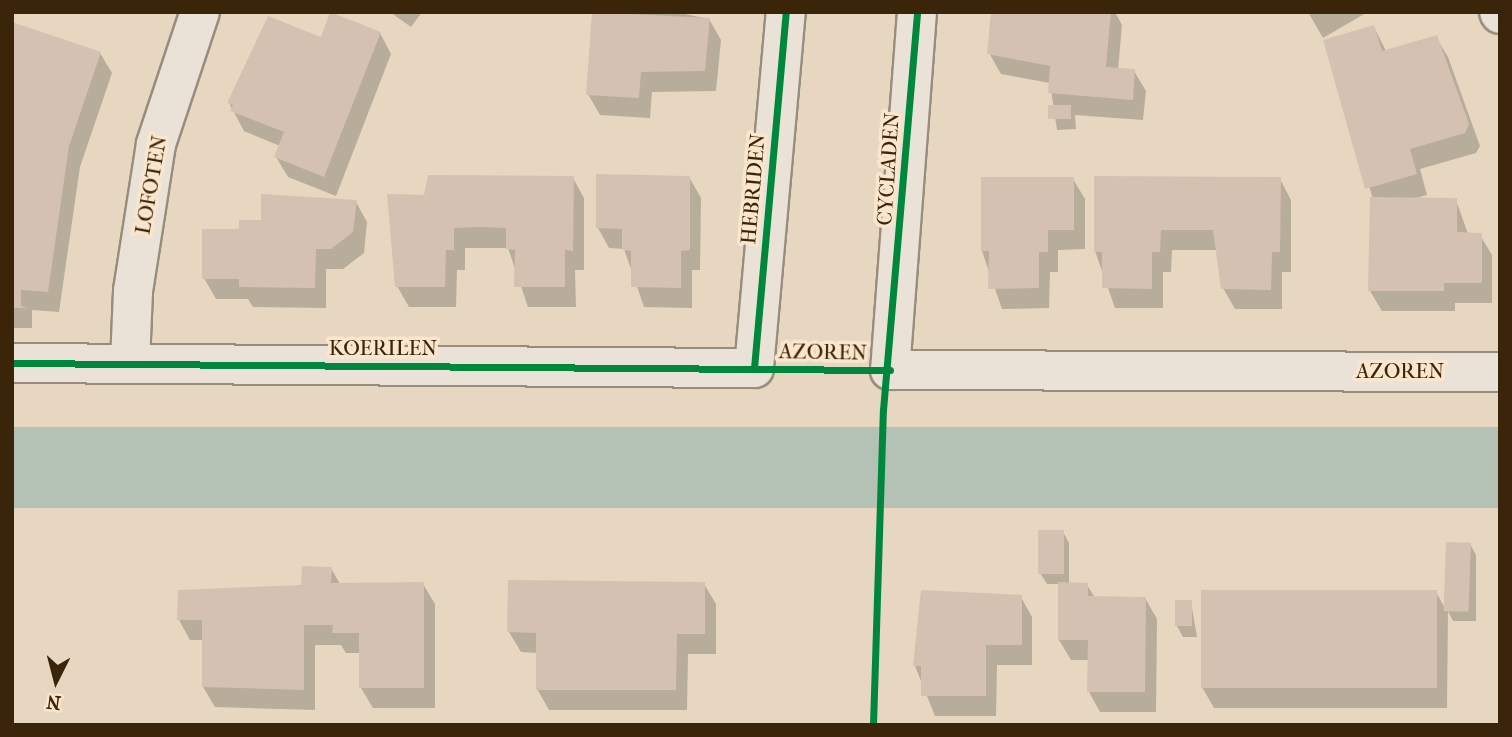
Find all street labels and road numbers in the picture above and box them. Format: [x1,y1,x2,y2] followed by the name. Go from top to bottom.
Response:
[871,112,905,226] street label: CYCLADEN
[736,133,770,245] street label: HEBRIDEN
[130,134,172,236] street label: LOFOTEN
[329,335,437,361] street label: KOERILEN
[779,339,867,365] street label: AZOREN
[1356,358,1444,384] street label: AZOREN

